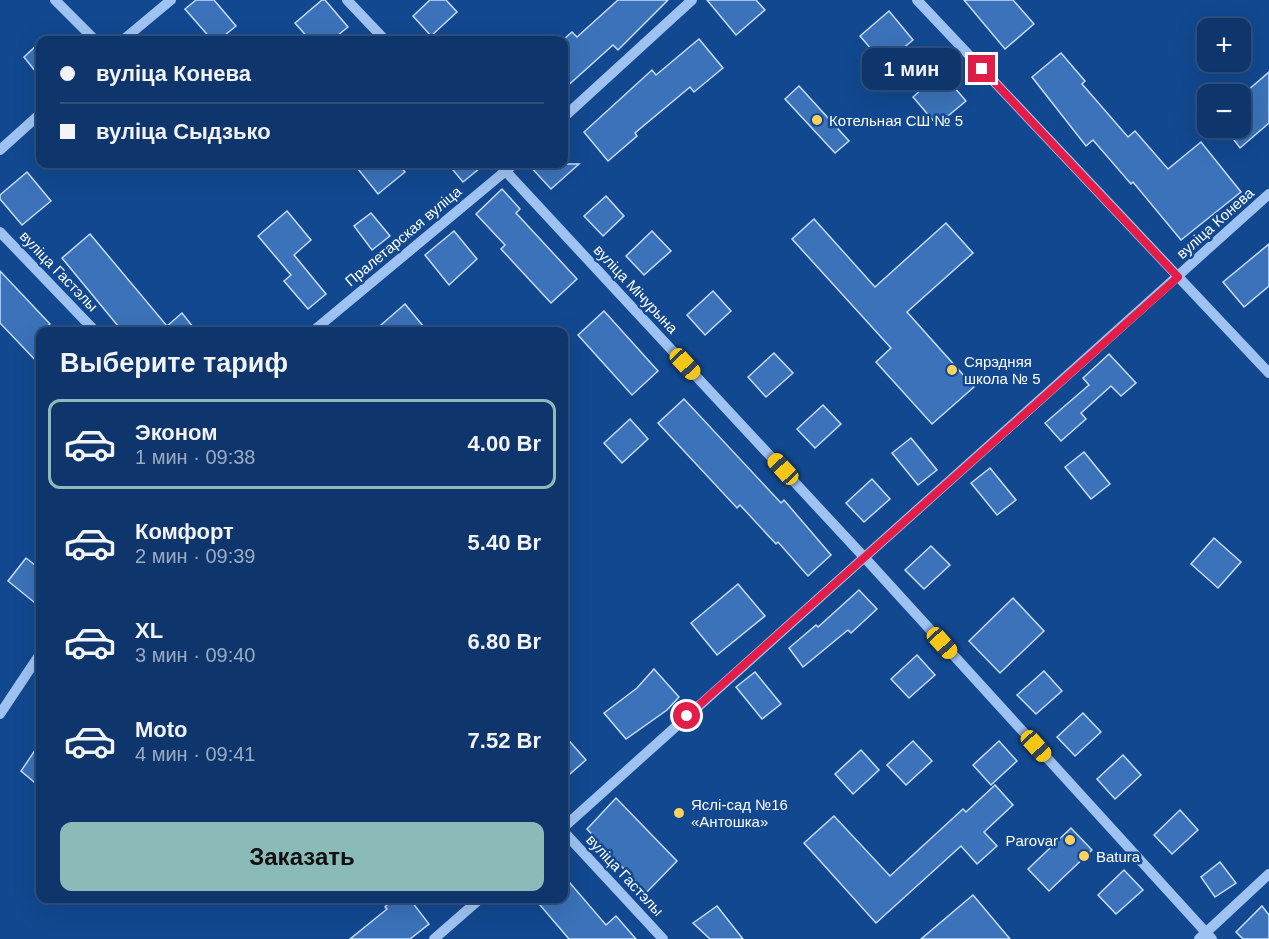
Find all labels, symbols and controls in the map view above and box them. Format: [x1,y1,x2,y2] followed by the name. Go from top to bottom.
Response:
[1197,18,1251,138] map controls
[1197,18,1251,72] button: +
[862,48,961,90] callout: 1 мин
[968,55,995,82] route end
[884,58,939,80] text: 1 мин
[96,61,251,86] text: вуліца Конева
[1197,84,1251,138] button: −
[829,112,963,129] place label: Котельная СШ № 5
[810,113,824,127] marker: Котельная СШ № 5
[96,119,271,144] text: вуліца Сыдзько
[341,182,465,290] street label: Пралетарская вуліца
[1173,184,1258,262] street label: вуліца Конева
[16,227,102,315] street label: вуліца Гастэлы
[591,241,682,337] street label: вуліца Мічурына
[666,345,704,383] car
[60,348,288,378] text: Выберите тариф
[964,353,1041,387] place label: Сярэдняя школа № 5
[945,363,959,377] marker: Сярэдняя школа № 5
[63,417,117,471] icon: car
[135,420,218,445] text: Эконом
[468,431,541,456] text: 4.00 Br
[135,446,255,468] text: 1 мин · 09:38
[764,450,802,488] car
[63,516,117,570] icon: car
[135,519,234,544] text: Комфорт
[468,530,541,555] text: 5.40 Br
[135,545,255,567] text: 2 мин · 09:39
[63,615,117,669] icon: car
[135,618,163,643] text: XL
[923,624,961,662] car
[468,629,541,654] text: 6.80 Br
[135,644,255,666] text: 3 мин · 09:40
[673,702,700,729] route start
[63,714,117,768] icon: car
[135,717,188,742] text: Moto
[1017,727,1055,765] car
[468,728,541,753] text: 7.52 Br
[135,743,255,765] text: 4 мин · 09:41
[691,796,788,830] place label: Яслі-сад №16 «Антошка»
[672,806,686,820] marker: Яслі-сад №16 «Антошка»
[60,822,544,891] button: Заказать
[583,831,667,919] street label: вуліца Гастэлы
[1005,832,1058,849] place label: Parovar
[1063,833,1077,847] marker: Parovar
[1096,848,1141,865] place label: Batura
[1077,849,1091,863] marker: Batura

